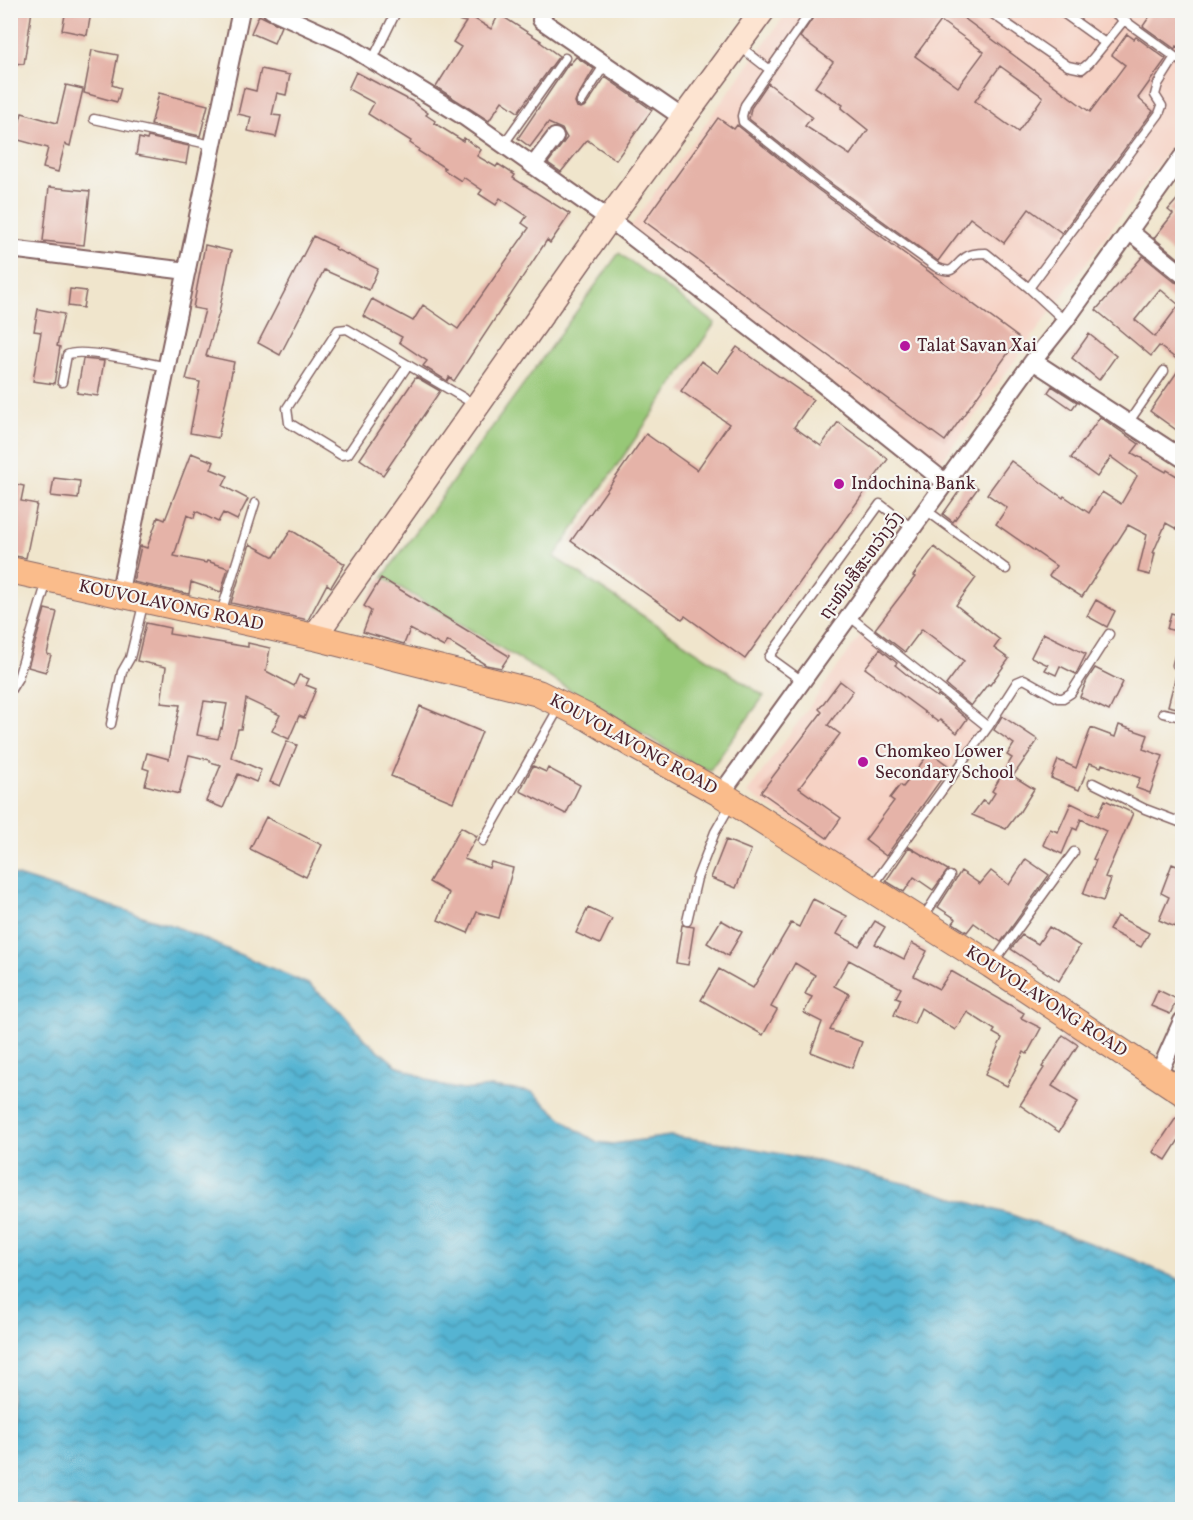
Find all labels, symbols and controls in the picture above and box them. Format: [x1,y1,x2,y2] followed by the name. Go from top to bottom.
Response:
[917,334,1037,359] place label: Talat Savan Xai
[898,339,912,353] marker: Talat Savan Xai
[851,472,976,497] place label: Indochina Bank
[832,477,846,491] marker: Indochina Bank
[814,507,910,625] street label: ຖະໜົນສີສະຫວ່າງວົງ
[76,574,266,638] street label: KOUVOLAVONG ROAD
[545,688,721,802] street label: KOUVOLAVONG ROAD
[875,740,1014,786] place label: Chomkeo Lower Secondary School
[856,755,870,769] marker: Chomkeo Lower Secondary School
[960,940,1132,1064] street label: KOUVOLAVONG ROAD

